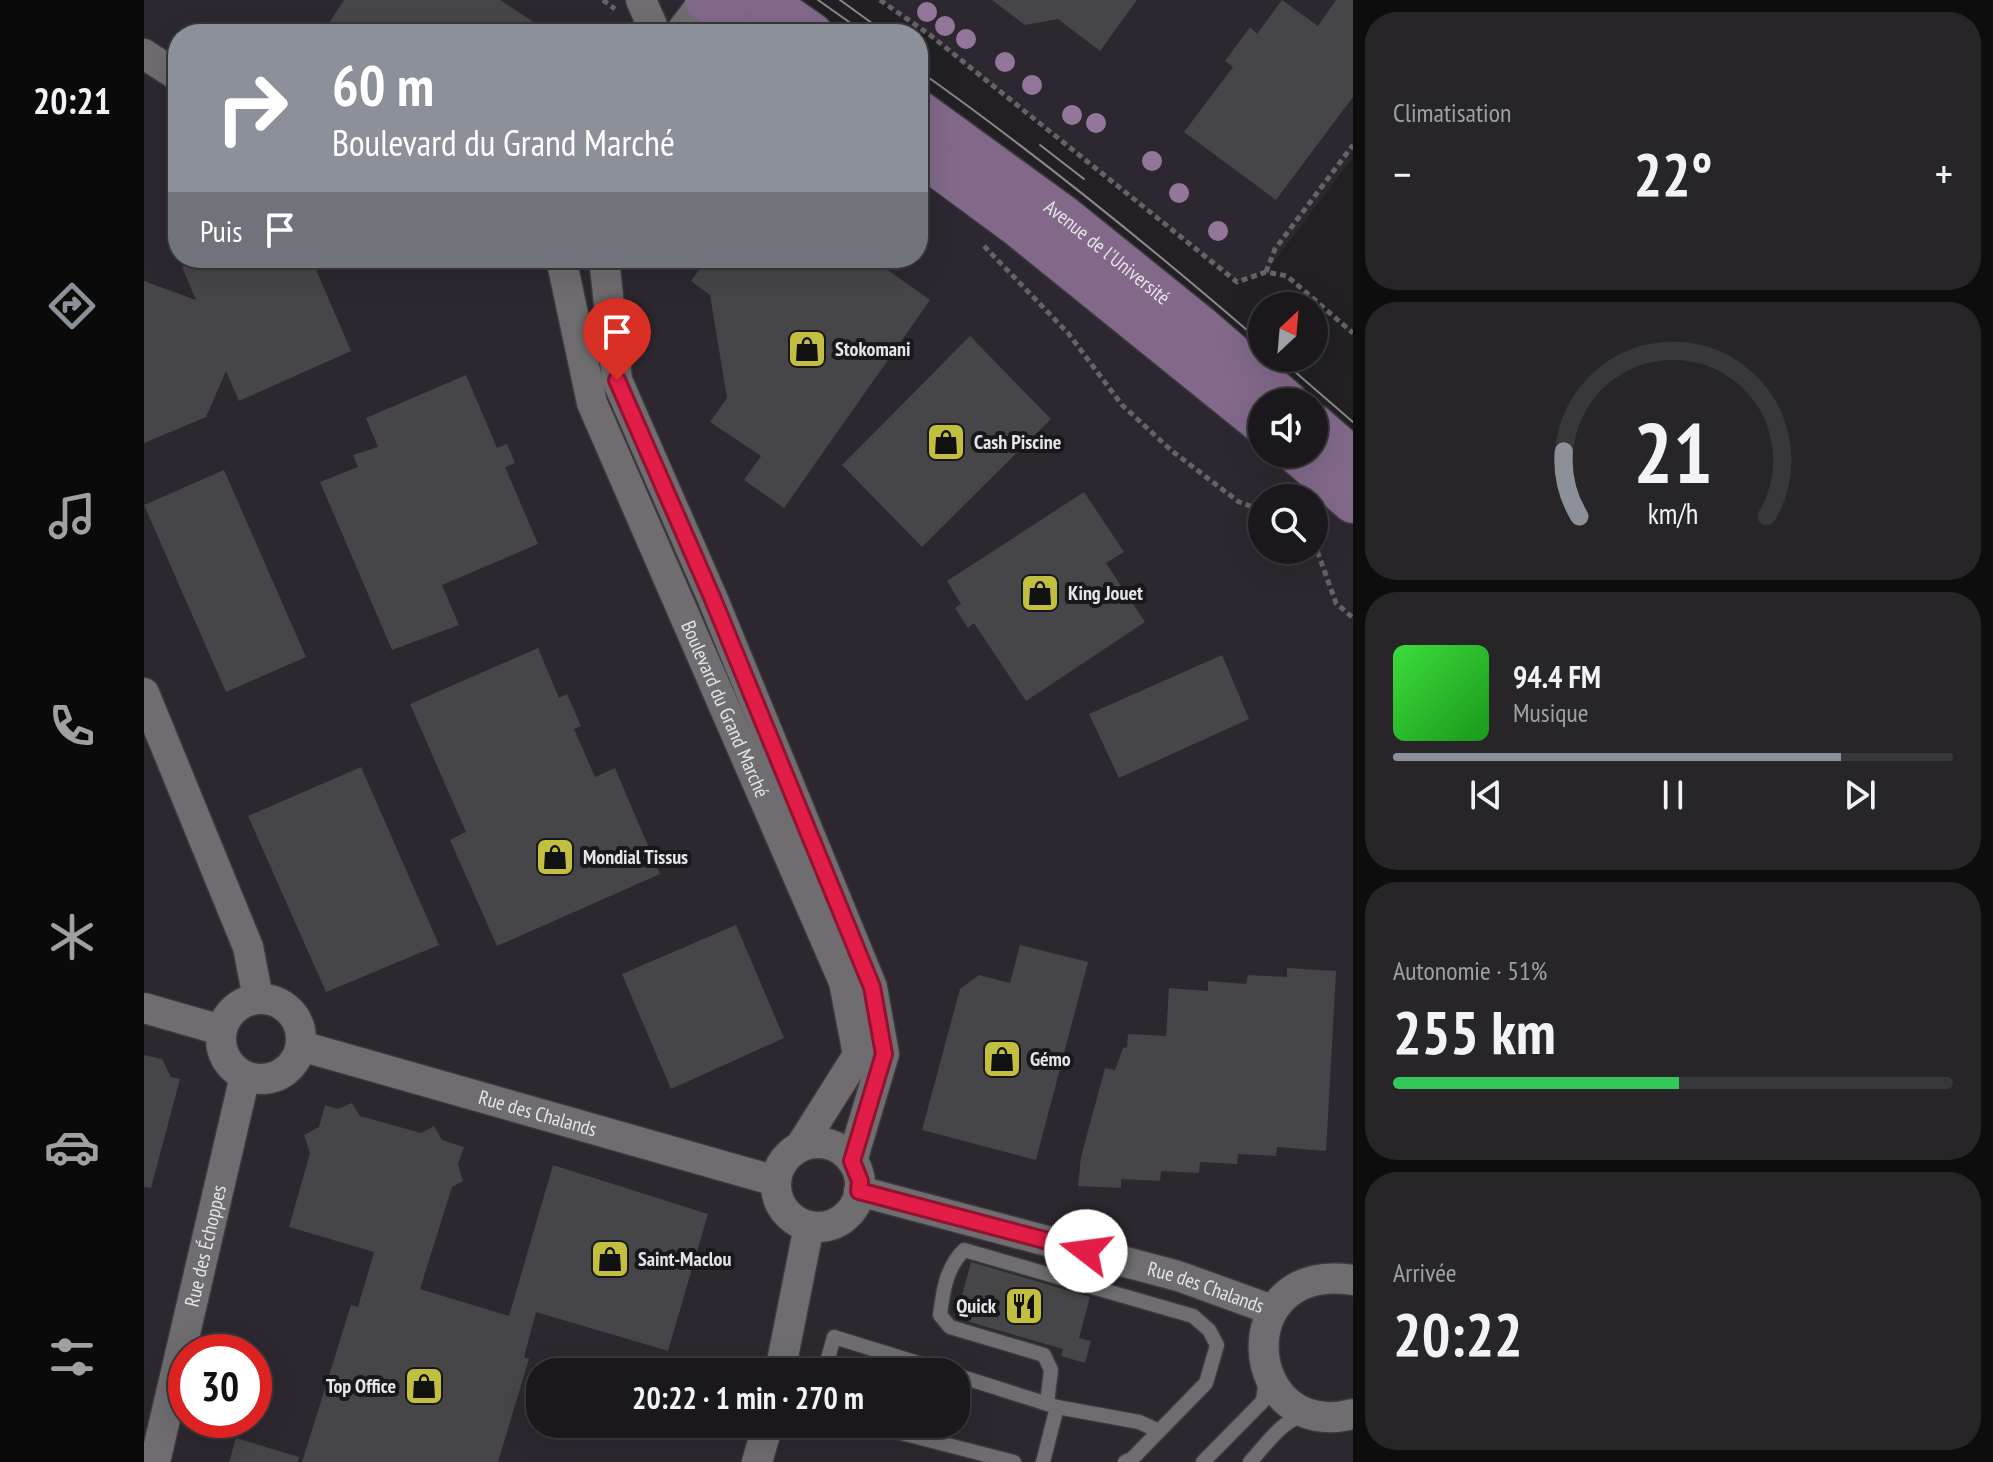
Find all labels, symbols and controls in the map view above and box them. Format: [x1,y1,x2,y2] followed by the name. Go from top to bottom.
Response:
[332,49,434,121] text: 60 m
[200,56,304,160] icon: right
[33,77,111,124] text: 20:21
[1393,96,1511,129] text: Climatisation
[332,119,675,166] text: Boulevard du Grand Marché
[1633,135,1713,213] text: 22°
[1393,145,1411,202] text: −
[1935,145,1953,202] text: +
[1039,194,1175,310] street label: Avenue de l'Université
[258,208,302,252] icon: arrive
[200,211,242,250] text: Puis
[44,278,100,334] icon: directions
[1248,292,1328,372] north arrow
[1248,292,1328,564] map controls
[583,298,651,380] pin
[595,310,639,354] icon: arrive
[786,328,828,370] shop icon: Stokomani
[835,336,910,362] place label: Stokomani
[1248,388,1328,468] button: sound
[1633,398,1713,506] text: 21
[925,421,967,463] shop icon: Cash Piscine
[974,429,1061,455] place label: Cash Piscine
[1248,484,1328,564] button: search
[44,488,100,544] icon: music
[1648,495,1698,532] text: km/h
[1019,572,1061,614] shop icon: King Jouet
[1068,580,1143,606] place label: King Jouet
[675,616,775,802] street label: Boulevard du Grand Marché
[1513,657,1601,696] text: 94.4 FM
[1513,696,1589,729] text: Musique
[44,698,100,754] icon: phone
[1464,773,1508,817] icon: previous
[1651,773,1695,817] icon: pause
[1838,773,1882,817] icon: next
[534,836,576,878] shop icon: Mondial Tissus
[583,844,688,870] place label: Mondial Tissus
[44,909,100,965] icon: climate
[1393,954,1547,987] text: Autonomie · 51%
[1393,993,1556,1071] text: 255 km
[981,1038,1023,1080] shop icon: Gémo
[1030,1046,1071,1072] place label: Gémo
[476,1084,600,1142] street label: Rue des Chalands
[44,1119,100,1175] icon: car
[179,1182,232,1309] street label: Rue des Échoppes
[1044,1209,1128,1293] position arrow
[589,1238,631,1280] shop icon: Saint-Maclou
[638,1246,731,1272] place label: Saint-Maclou
[1145,1255,1268,1319] street label: Rue des Chalands
[1393,1256,1457,1289] text: Arrivée
[1003,1285,1045,1327] restaurant icon: Quick
[956,1293,997,1319] place label: Quick
[1393,1295,1523,1373] text: 20:22
[44,1329,100,1385] icon: filters
[168,1334,272,1438] speed limit sign: 30
[403,1365,445,1407] shop icon: Top Office
[326,1373,396,1399] place label: Top Office
[632,1378,864,1417] text: 20:22 · 1 min · 270 m

